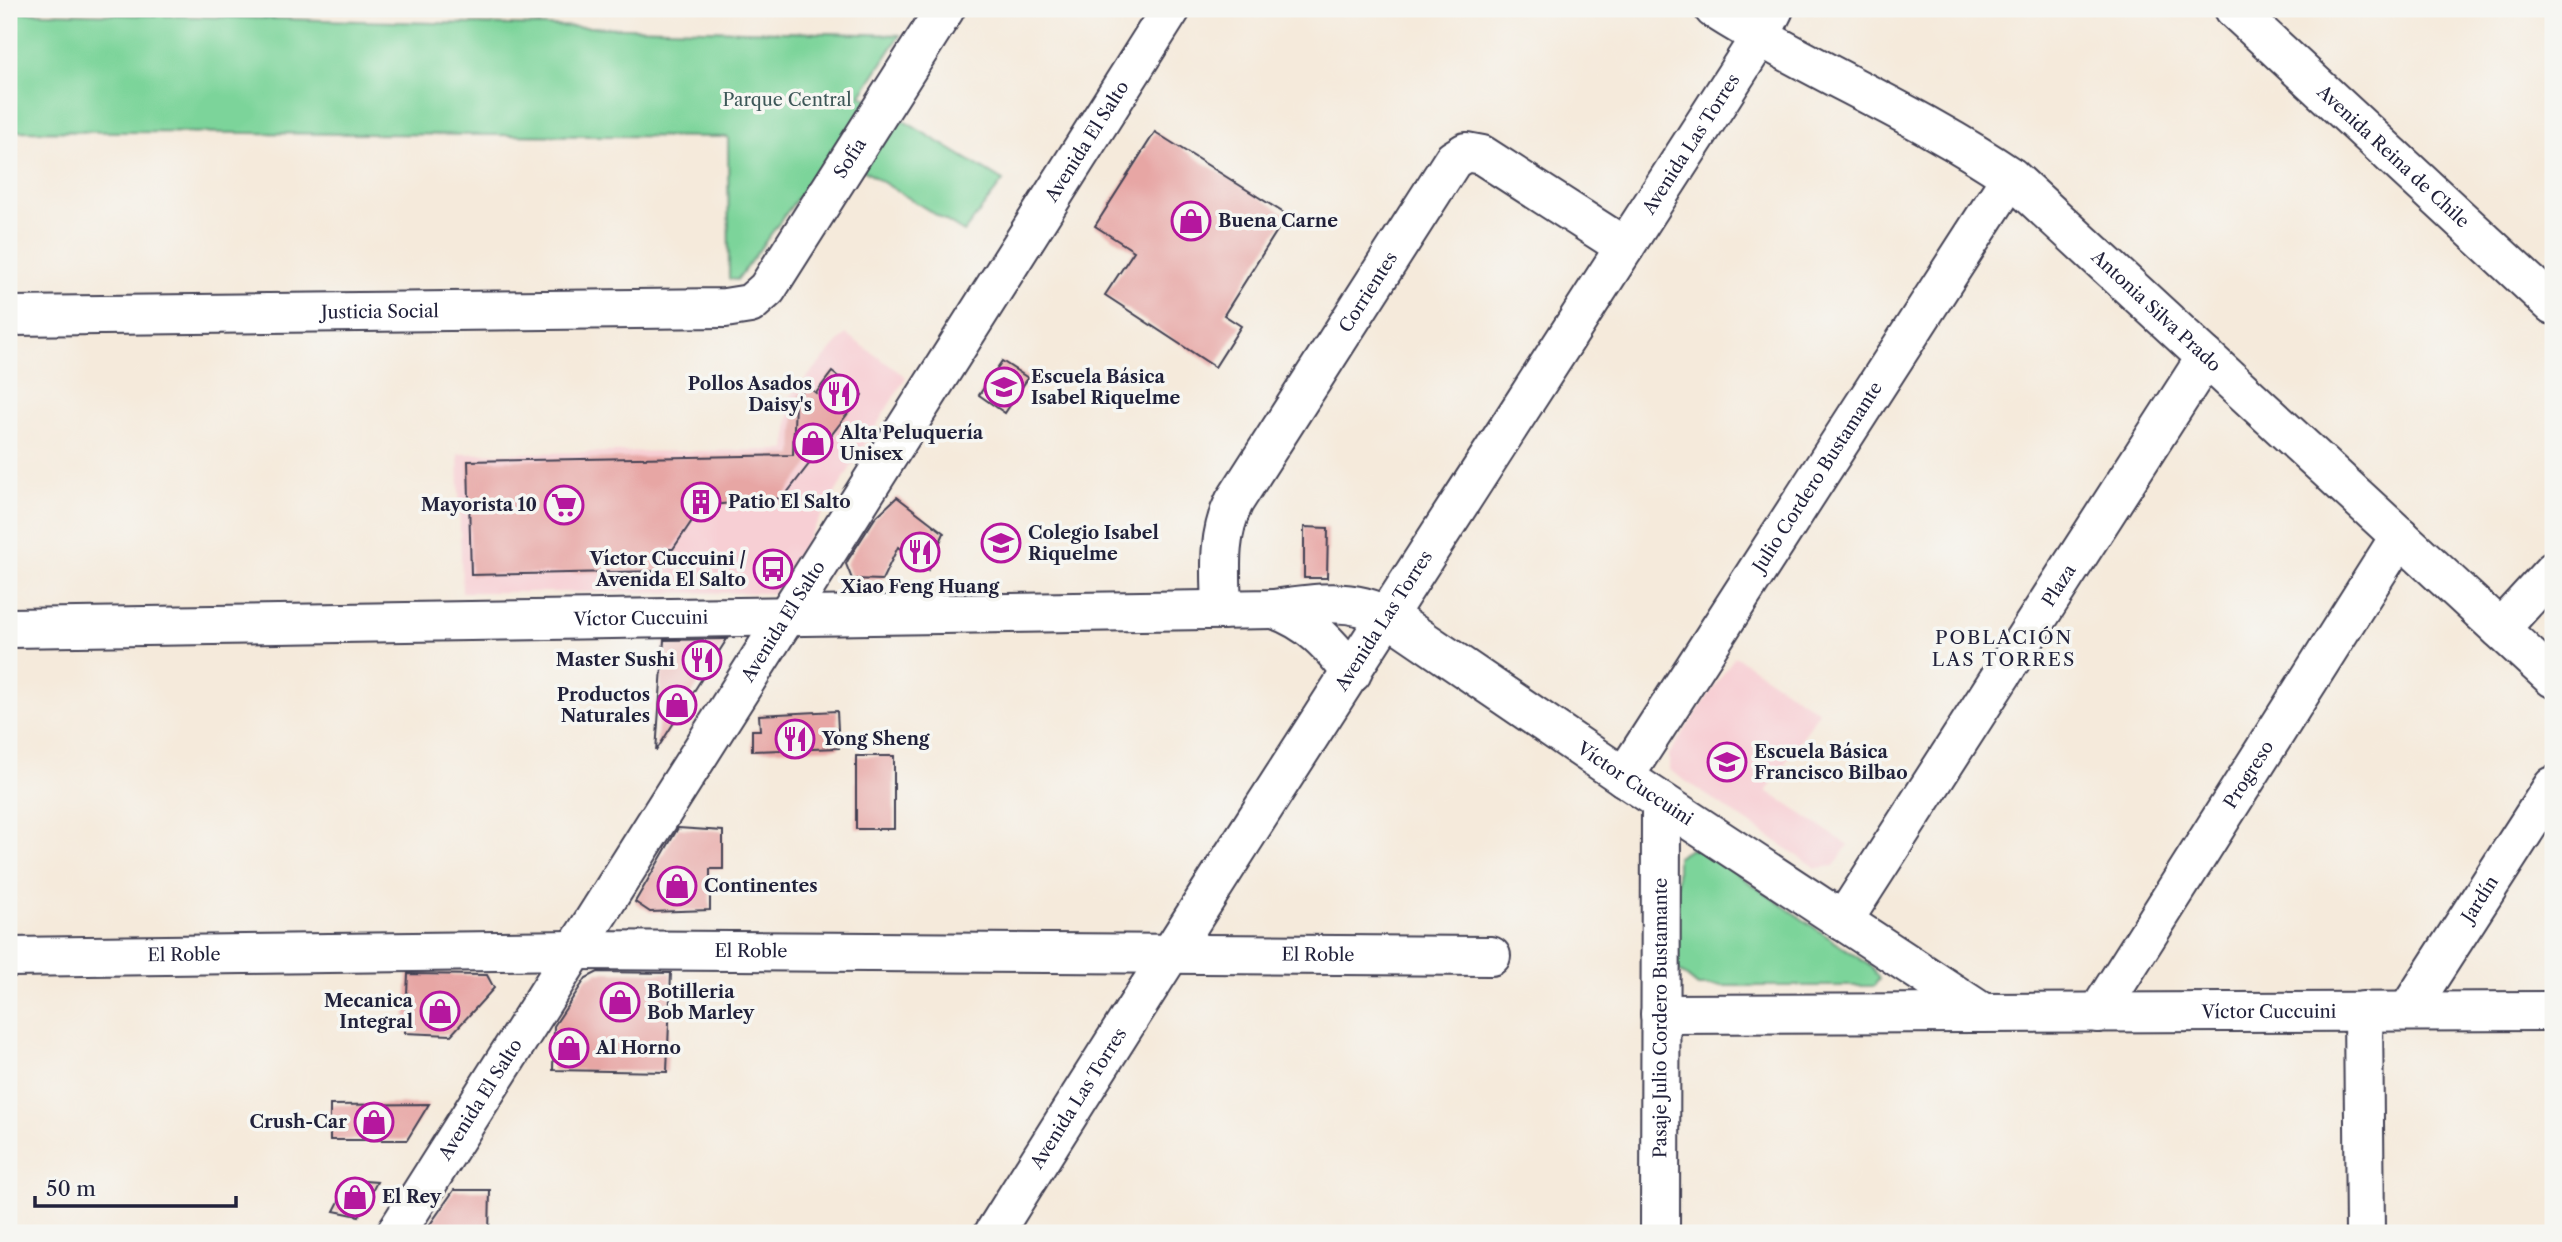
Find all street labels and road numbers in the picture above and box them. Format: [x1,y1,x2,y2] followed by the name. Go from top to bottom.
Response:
[1637,70,1744,219] street label: Avenida Las Torres
[1040,77,1134,207] street label: Avenida El Salto
[2312,80,2474,232] street label: Avenida Reina de Chile
[829,134,871,182] street label: Sofía
[2086,245,2225,376] street label: Antonia Silva Prado
[1334,248,1402,337] street label: Corrientes
[318,300,439,324] street label: Justicia Social
[1747,378,1887,579] street label: Julio Cordero Bustamante
[1330,546,1437,696] street label: Avenida Las Torres
[736,557,830,687] street label: Avenida El Salto
[2037,560,2081,611] street label: Plaza
[573,606,709,631] street label: Víctor Cuccuini
[1572,737,1698,831] street label: Víctor Cuccuini
[2219,737,2279,813] street label: Progreso
[2455,872,2503,929] street label: Jardín
[1649,878,1672,1158] street label: Pasaje Julio Cordero Bustamante
[714,940,788,962] street label: El Roble
[147,943,221,966] street label: El Roble
[1281,944,1355,966] street label: El Roble
[2201,1001,2337,1023] street label: Víctor Cuccuini
[1025,1024,1131,1174] street label: Avenida Las Torres
[434,1035,527,1165] street label: Avenida El Salto

